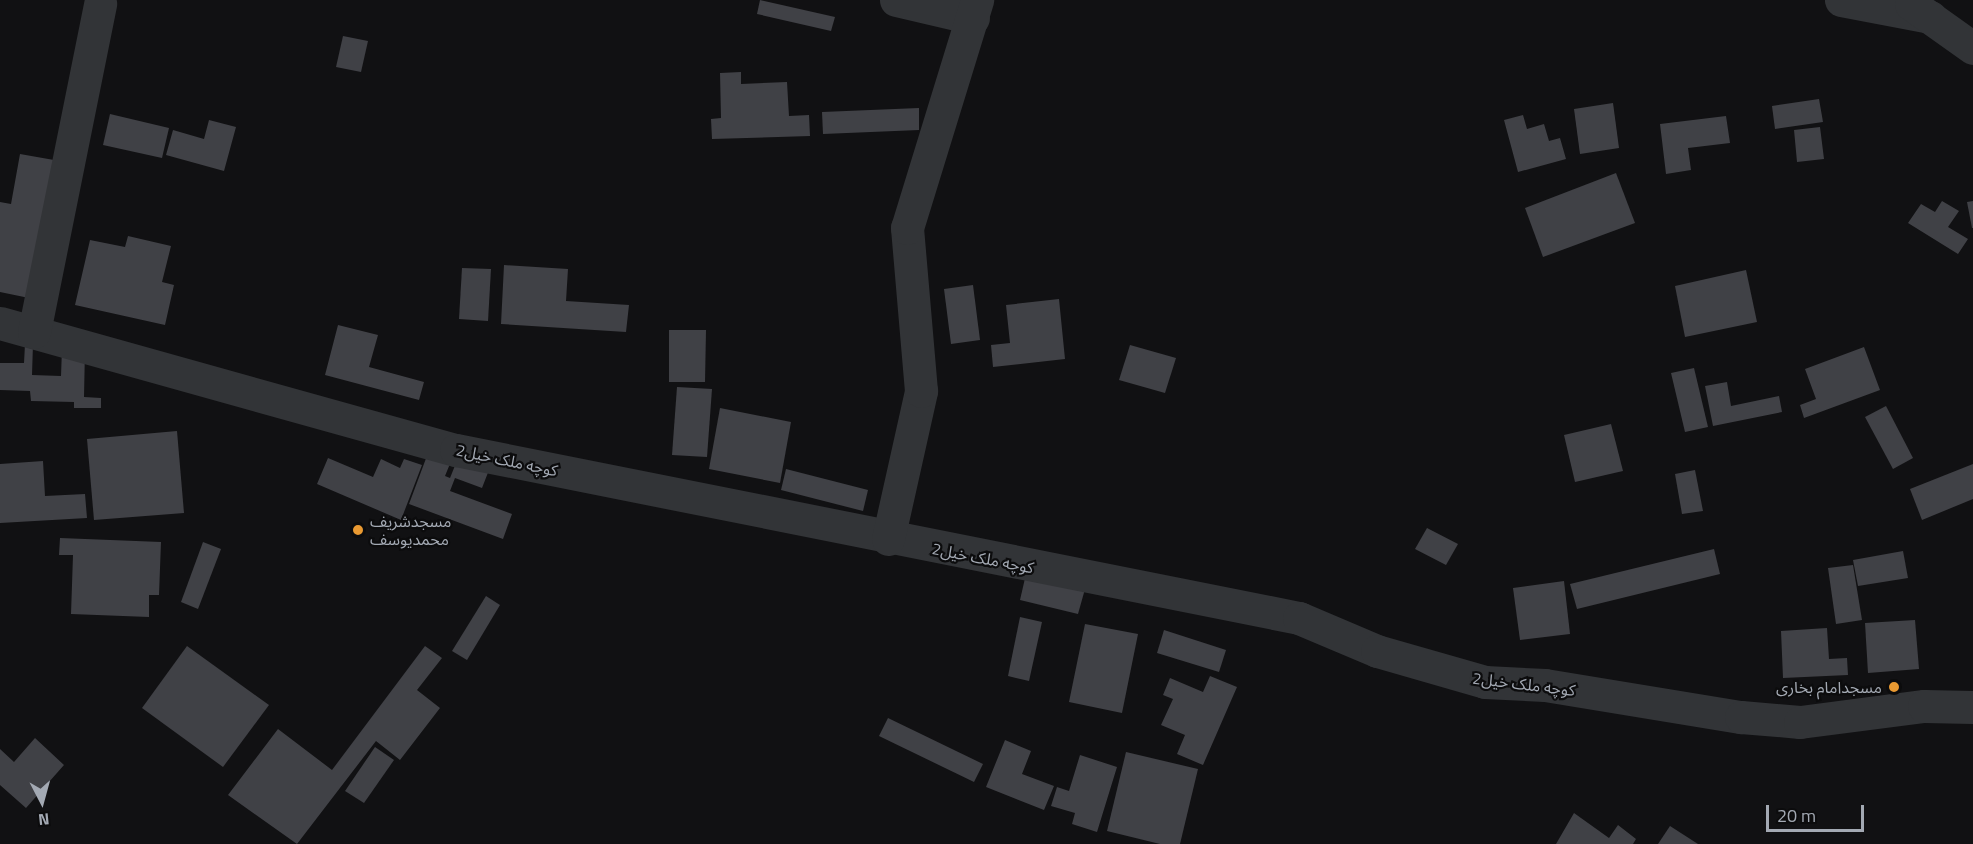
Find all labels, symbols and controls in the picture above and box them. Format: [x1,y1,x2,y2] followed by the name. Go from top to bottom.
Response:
[455,440,559,480] street label: کوچه ملک خیل2
[370,511,451,549] place label: مسجدشریف محمدیوسف
[351,523,365,537] marker: مسجدشریف محمدیوسف
[931,539,1035,577] street label: کوچه ملک خیل2
[1472,668,1576,700] street label: کوچه ملک خیل2
[1776,677,1882,697] place label: مسجدامام بخاری
[1887,680,1901,694] marker: مسجدامام بخاری
[12,772,72,832] north arrow
[1769,793,1866,831] scale bar
[1777,802,1816,829] text: 20 m
[37,807,51,832] text: N

